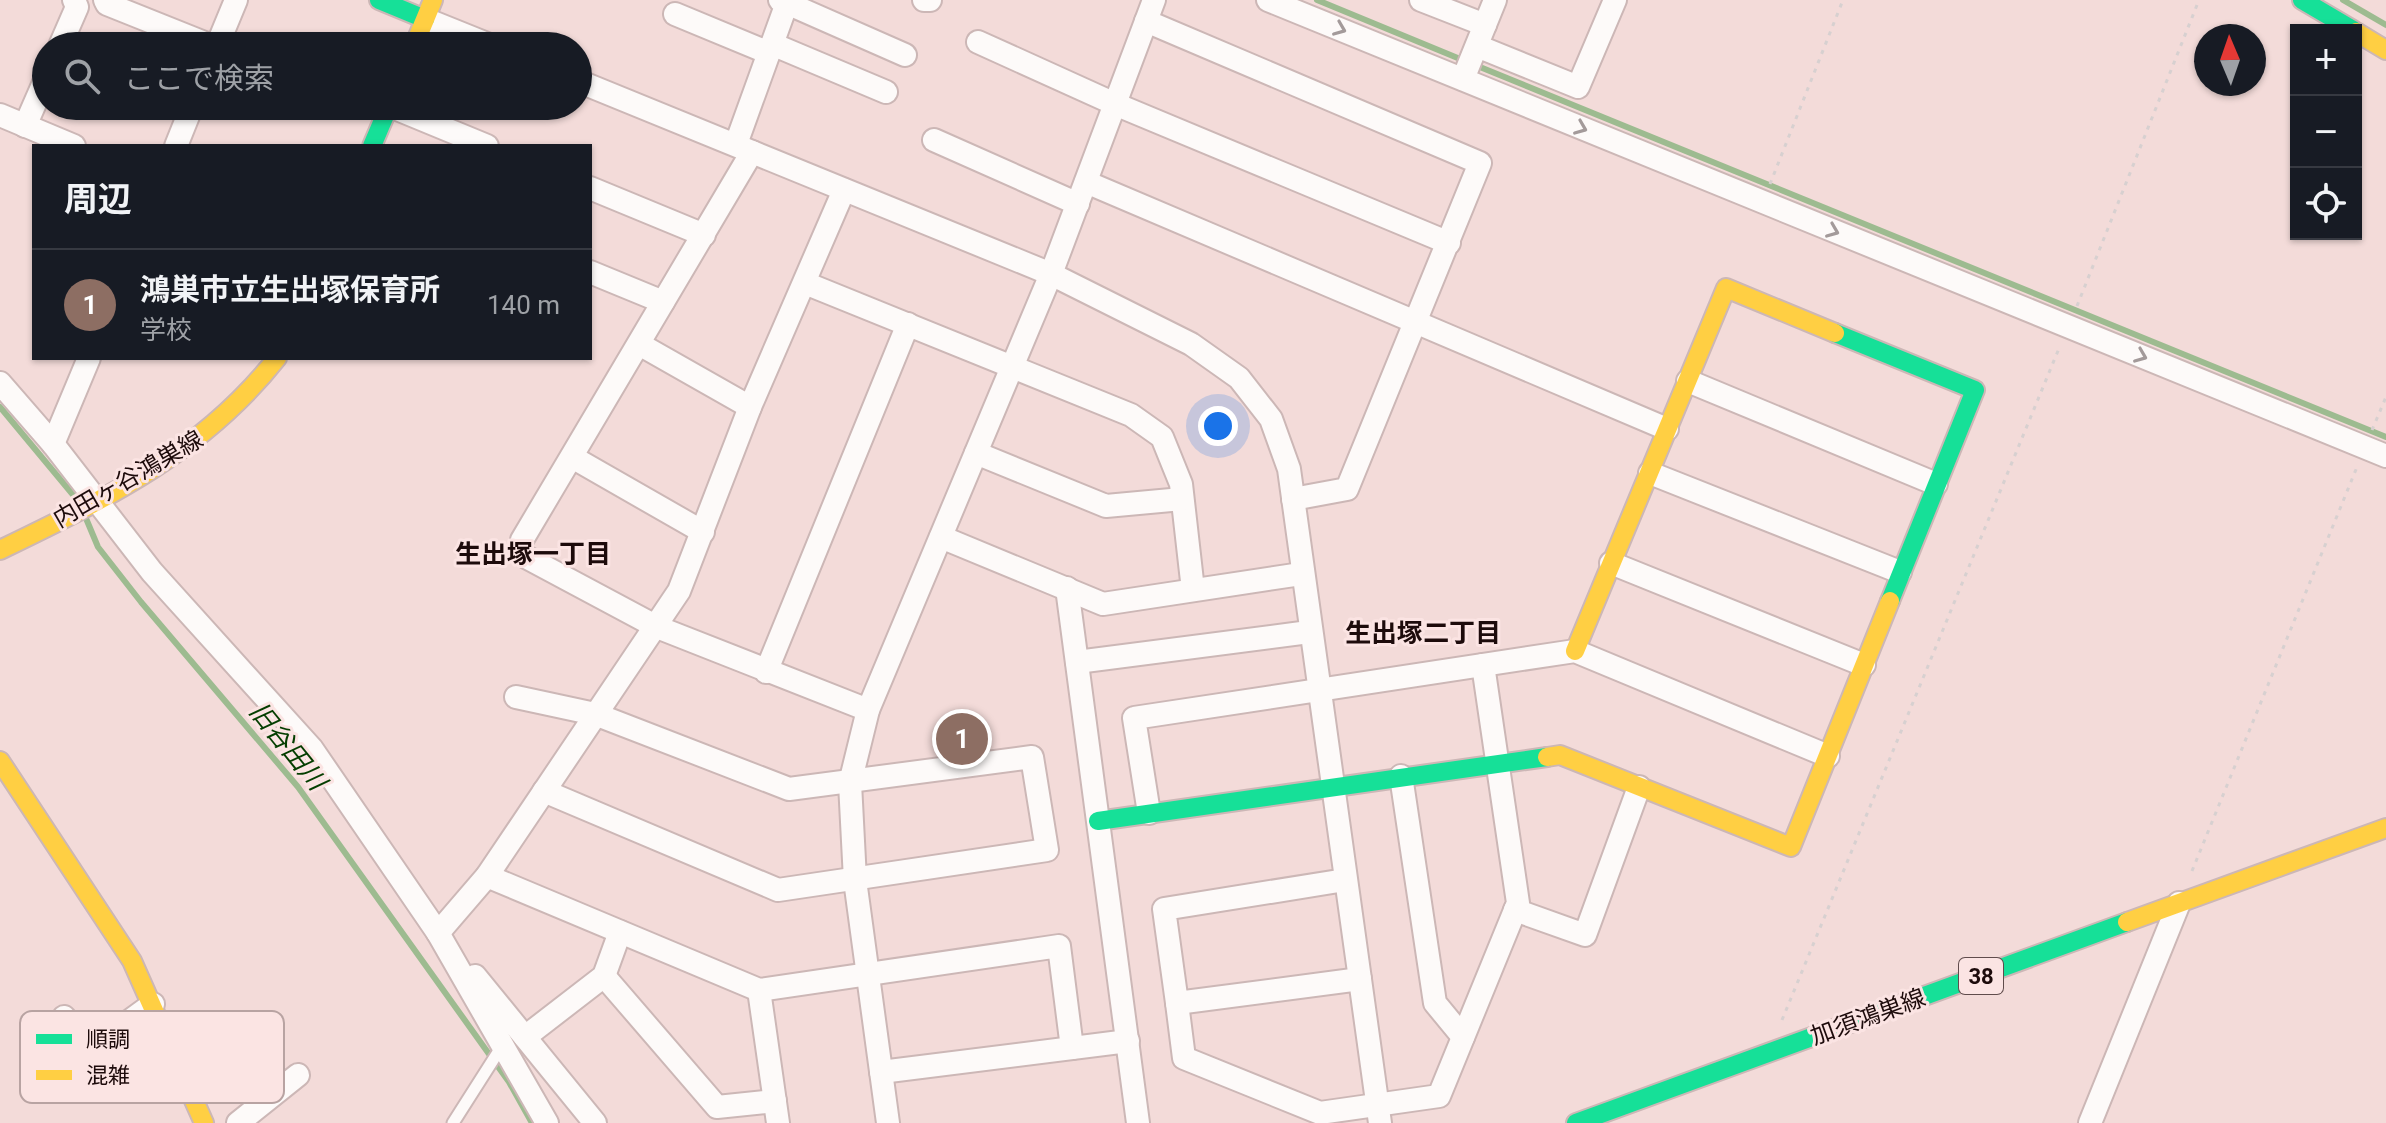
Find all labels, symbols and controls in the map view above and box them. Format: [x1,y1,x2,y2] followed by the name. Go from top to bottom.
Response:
[1332,20,1346,36] one-way arrow
[2194,24,2266,96] north arrow
[2290,24,2362,240] map controls
[2290,24,2362,96] button: +
[32,32,592,120] search box
[60,54,104,98] icon: search
[124,61,274,96] text: ここで検索
[2290,96,2362,168] button: −
[1573,118,1587,134] one-way arrow
[2290,168,2362,240] button: locate
[64,179,132,219] text: 周辺
[1825,221,1839,238] one-way arrow
[140,272,440,307] text: 鴻巣市立生出塚保育所
[83,290,97,320] text: 1
[487,290,560,320] text: 140 m
[140,315,192,345] text: 学校
[2133,346,2147,363] one-way arrow
[1198,406,1238,446] your location
[48,425,208,533] street label: 内田ヶ谷鴻巣線
[455,539,611,569] district label: 生出塚一丁目
[1345,618,1501,648] district label: 生出塚二丁目
[244,696,334,798] water label: 旧谷田川
[936,709,988,769] pin: 1
[1959,958,2003,994] road number: 38
[1807,983,1929,1051] street label: 加須鴻巣線
[20,1011,284,1103] legend
[86,1027,130,1052] text: 順調
[86,1063,130,1088] text: 混雑

